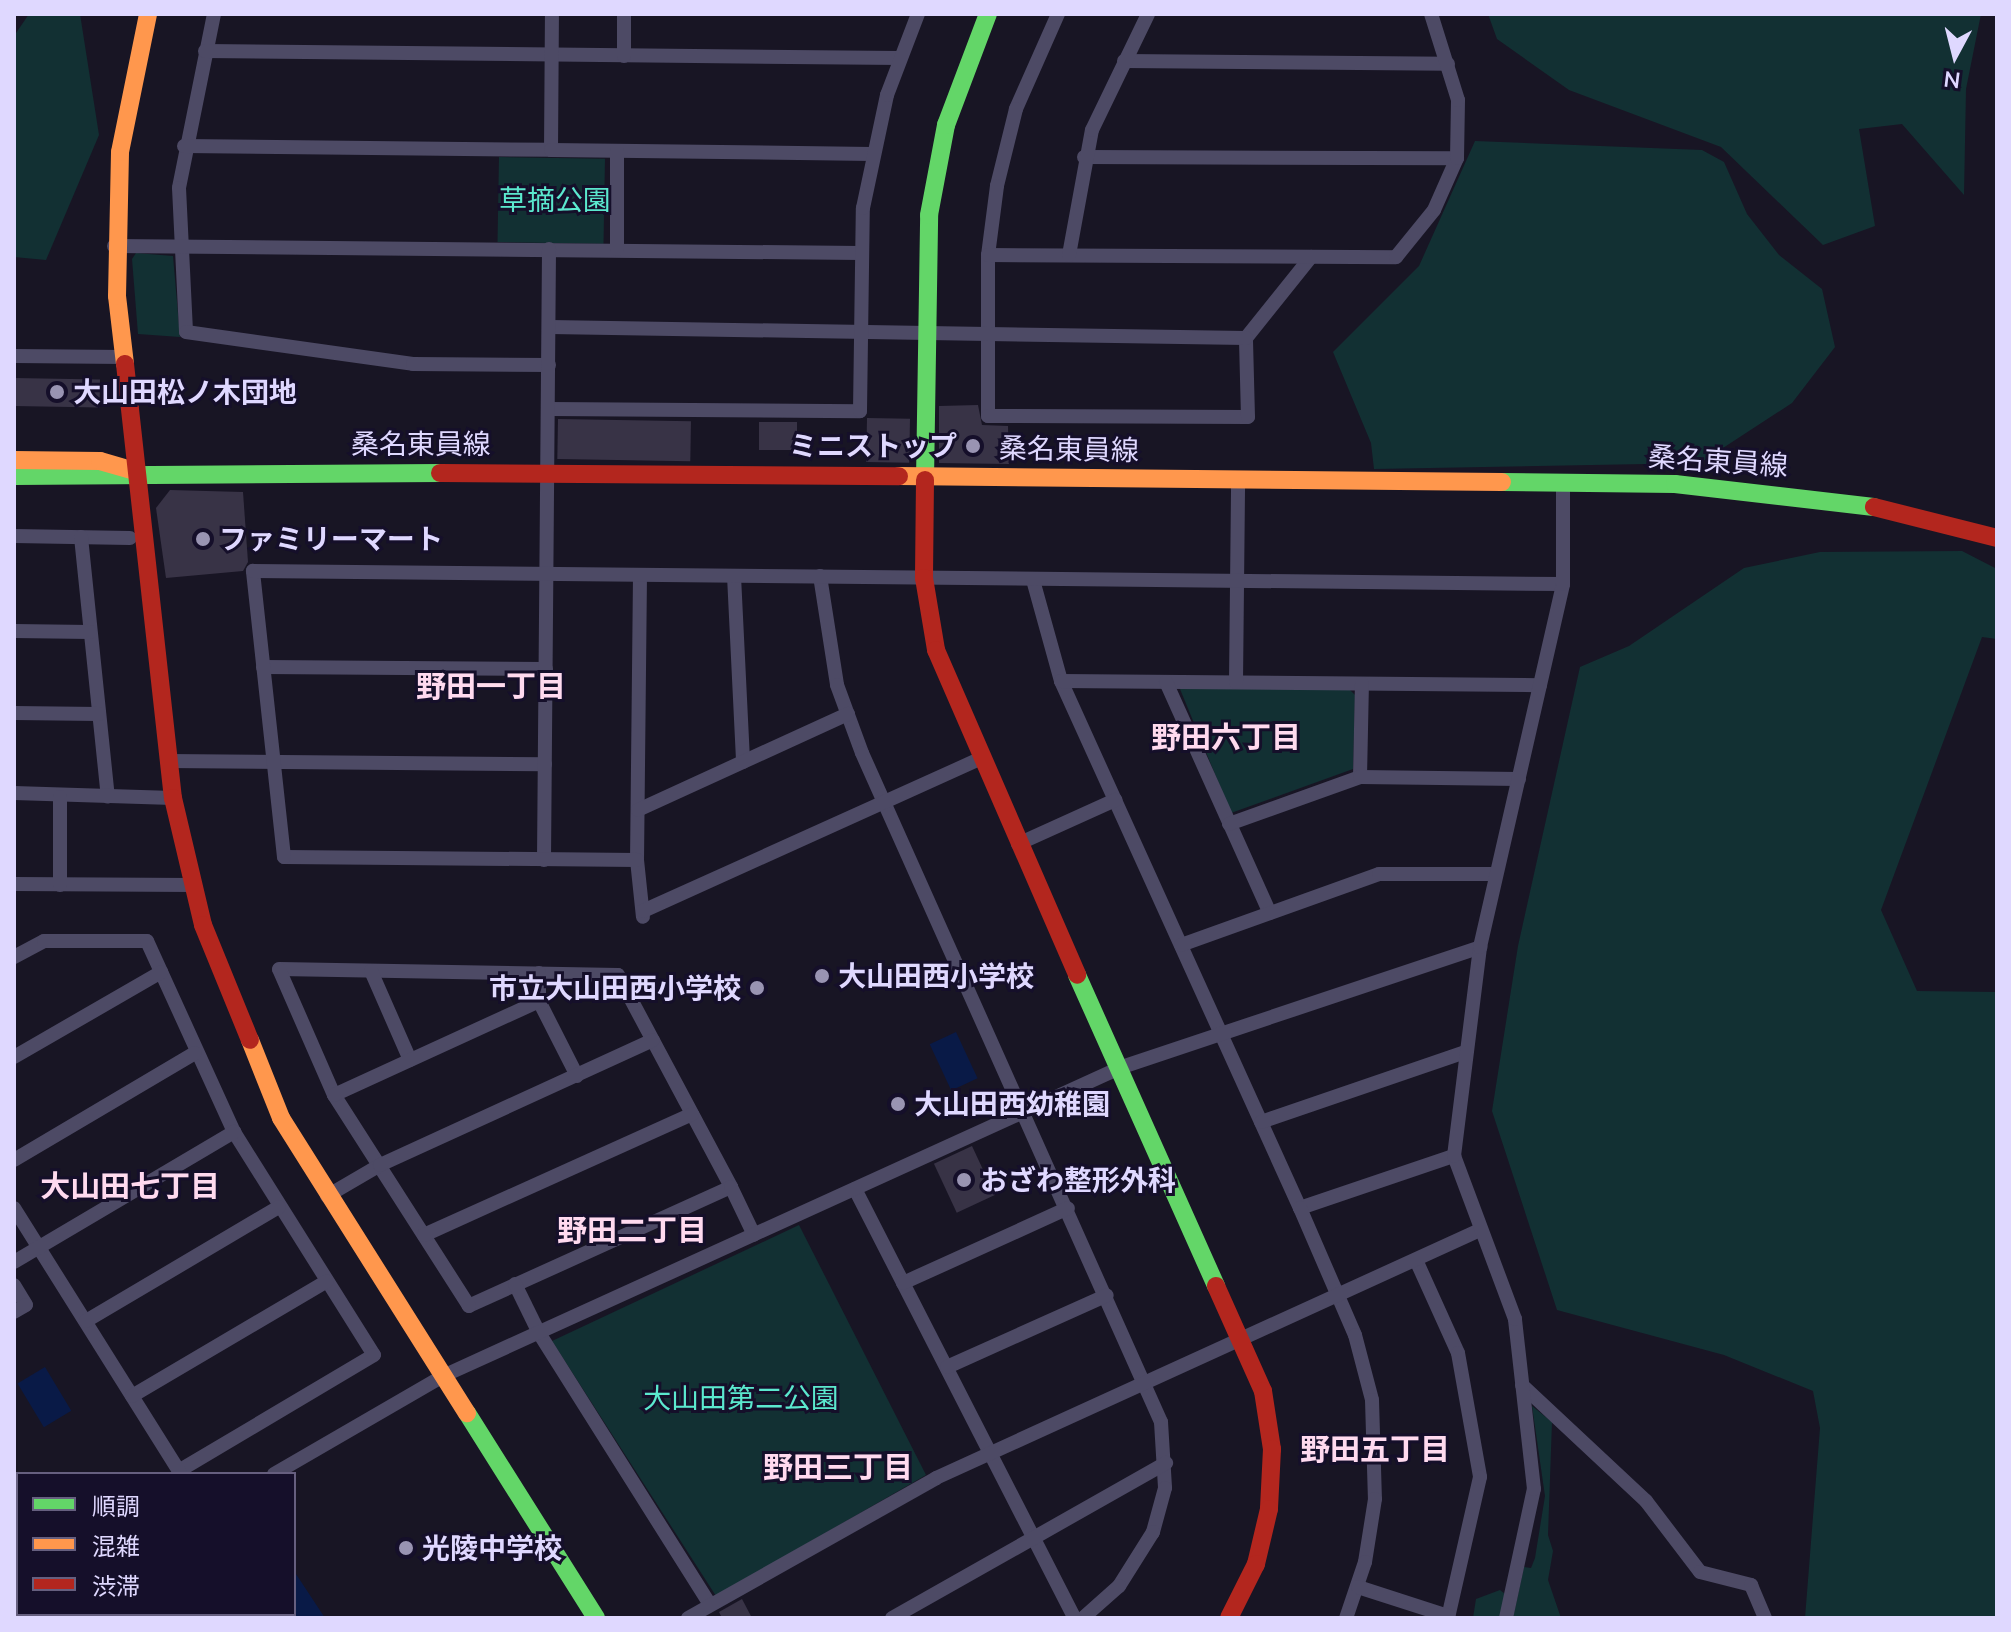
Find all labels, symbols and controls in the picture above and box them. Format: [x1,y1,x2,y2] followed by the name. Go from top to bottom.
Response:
[1915,16,1995,96] north arrow
[1942,65,1962,95] text: N
[499,183,611,217] park label: 草摘公園
[73,375,297,409] place label: 大山田松ノ木団地
[48,383,66,401] marker: 大山田松ノ木団地
[351,427,491,461] street label: 桑名東員線
[789,429,957,463] place label: ミニストップ
[999,431,1139,467] street label: 桑名東員線
[964,437,982,455] marker: ミニストップ
[1647,439,1789,483] street label: 桑名東員線
[219,522,443,556] place label: ファミリーマート
[194,530,212,548] marker: ファミリーマート
[416,668,566,704] district label: 野田一丁目
[1151,719,1301,755] district label: 野田六丁目
[838,959,1034,993] place label: 大山田西小学校
[813,967,831,985] marker: 大山田西小学校
[489,971,741,1005] place label: 市立大山田西小学校
[748,979,766,997] marker: 市立大山田西小学校
[914,1087,1110,1121] place label: 大山田西幼稚園
[889,1095,907,1113] marker: 大山田西幼稚園
[980,1163,1176,1197] place label: おざわ整形外科
[40,1168,220,1204] district label: 大山田七丁目
[955,1171,973,1189] marker: おざわ整形外科
[557,1212,707,1248] district label: 野田二丁目
[643,1381,839,1415] park label: 大山田第二公園
[1300,1431,1450,1467] district label: 野田五丁目
[763,1449,913,1485] district label: 野田三丁目
[16,1472,296,1616] legend
[92,1491,140,1521] text: 順調
[92,1531,140,1561] text: 混雑
[422,1531,562,1565] place label: 光陵中学校
[397,1539,415,1557] marker: 光陵中学校
[92,1571,140,1601] text: 渋滞

